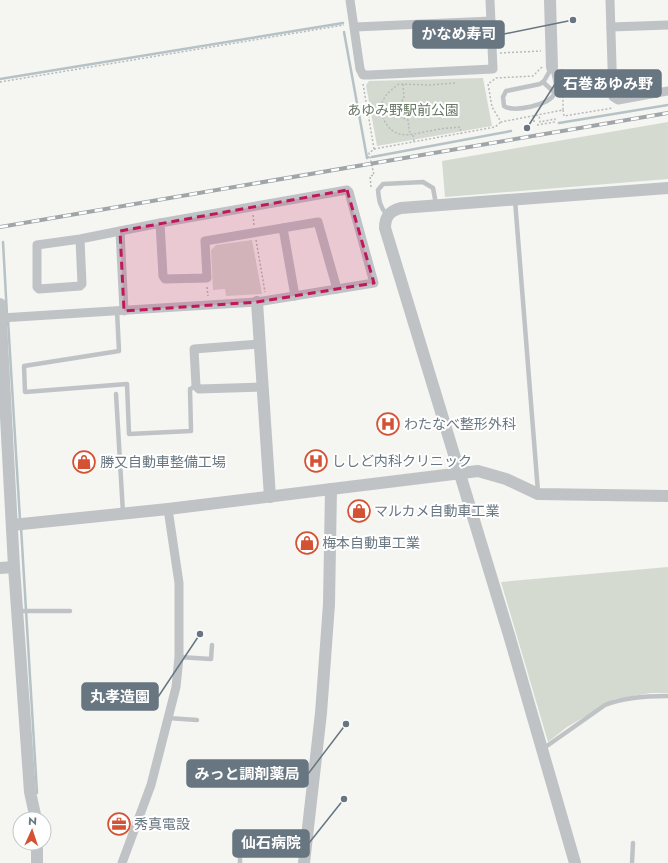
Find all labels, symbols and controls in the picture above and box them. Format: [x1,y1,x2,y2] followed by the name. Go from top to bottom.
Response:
[413,21,504,48] callout: かなめ寿司
[421,23,497,45] text: かなめ寿司
[555,70,661,97] callout: 石巻あゆみ野
[563,73,653,95] text: 石巻あゆみ野
[347,100,459,120] park label: あゆみ野駅前公園
[375,411,401,437] hospital icon: わたなべ整形外科
[404,414,516,434] place label: わたなべ整形外科
[303,448,329,474] hospital icon: ししど内科クリニック
[71,449,97,475] shop icon: 勝又自動車整備工場
[332,451,472,471] place label: ししど内科クリニック
[100,452,226,472] place label: 勝又自動車整備工場
[346,498,372,524] shop icon: マルカメ自動車工業
[374,501,500,521] place label: マルカメ自動車工業
[294,530,320,556] shop icon: 梅本自動車工業
[322,533,420,553] place label: 梅本自動車工業
[82,683,158,710] callout: 丸孝造園
[90,686,150,708] text: 丸孝造園
[187,760,308,787] callout: みっと調剤薬局
[194,763,300,785] text: みっと調剤薬局
[12,811,52,851] north arrow
[106,811,132,837] office icon: 秀真電設
[28,813,37,829] text: N
[134,814,190,834] place label: 秀真電設
[233,830,309,857] callout: 仙石病院
[241,832,301,854] text: 仙石病院

